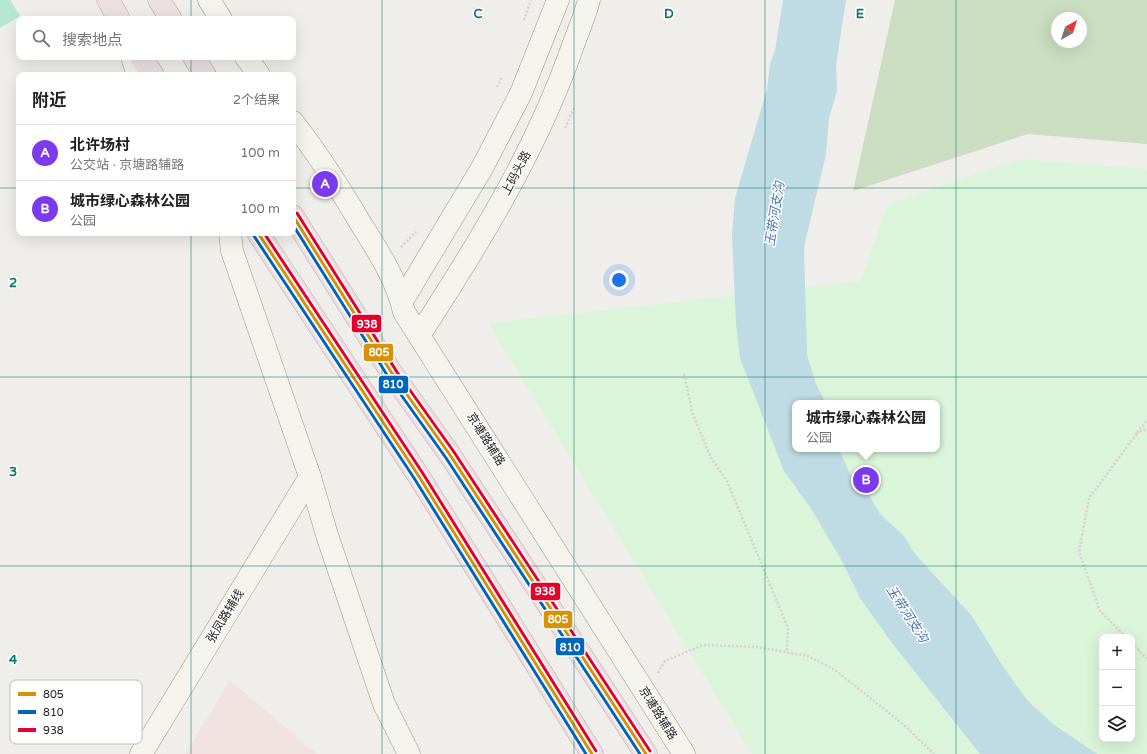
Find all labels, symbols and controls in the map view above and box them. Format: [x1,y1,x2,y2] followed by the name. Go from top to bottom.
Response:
[473,6,483,22] text: C
[664,6,674,22] text: D
[856,6,864,22] text: E
[1051,12,1087,48] north arrow
[16,16,296,60] search box
[30,27,52,49] icon: search
[62,31,122,49] text: 搜索地点
[32,90,66,111] text: 附近
[233,92,280,108] text: 2个结果
[70,136,130,154] text: 北许场村
[40,145,50,161] text: A
[240,145,280,161] text: 100 m
[499,149,533,197] street label: 上码头路
[70,157,184,173] text: 公交站 · 京塘路辅路
[312,169,338,199] pin: A
[762,179,788,247] water label: 玉带河支沟
[70,192,190,210] text: 城市绿心森林公园
[40,201,50,217] text: B
[240,201,280,217] text: 100 m
[70,213,96,229] text: 公园
[609,270,629,290] your location
[9,275,17,291] text: 2
[351,314,382,333] line badge: 938
[357,318,377,331] text: 938
[363,343,394,362] line badge: 805
[369,346,389,359] text: 805
[378,375,409,394] line badge: 810
[383,378,403,391] text: 810
[792,400,940,452] popup
[806,409,926,427] text: 城市绿心森林公园
[464,410,508,468] street label: 京塘路辅路
[806,430,832,446] text: 公园
[9,464,17,480] text: 3
[853,465,879,495] pin: B
[530,582,561,601] line badge: 938
[883,582,932,647] water label: 玉带河支沟
[535,585,555,598] text: 938
[204,587,246,645] street label: 张凤路辅线
[543,610,573,629] line badge: 805
[548,613,568,626] text: 805
[1099,634,1135,742] map controls
[1099,634,1135,670] button: +
[555,637,585,656] line badge: 810
[560,641,580,654] text: 810
[9,652,18,668] text: 4
[1099,670,1135,706] button: −
[10,680,142,744] legend
[636,684,680,742] street label: 京塘路辅路
[43,688,64,701] text: 805
[43,706,64,719] text: 810
[1099,706,1135,742] button: layers
[43,724,64,737] text: 938

